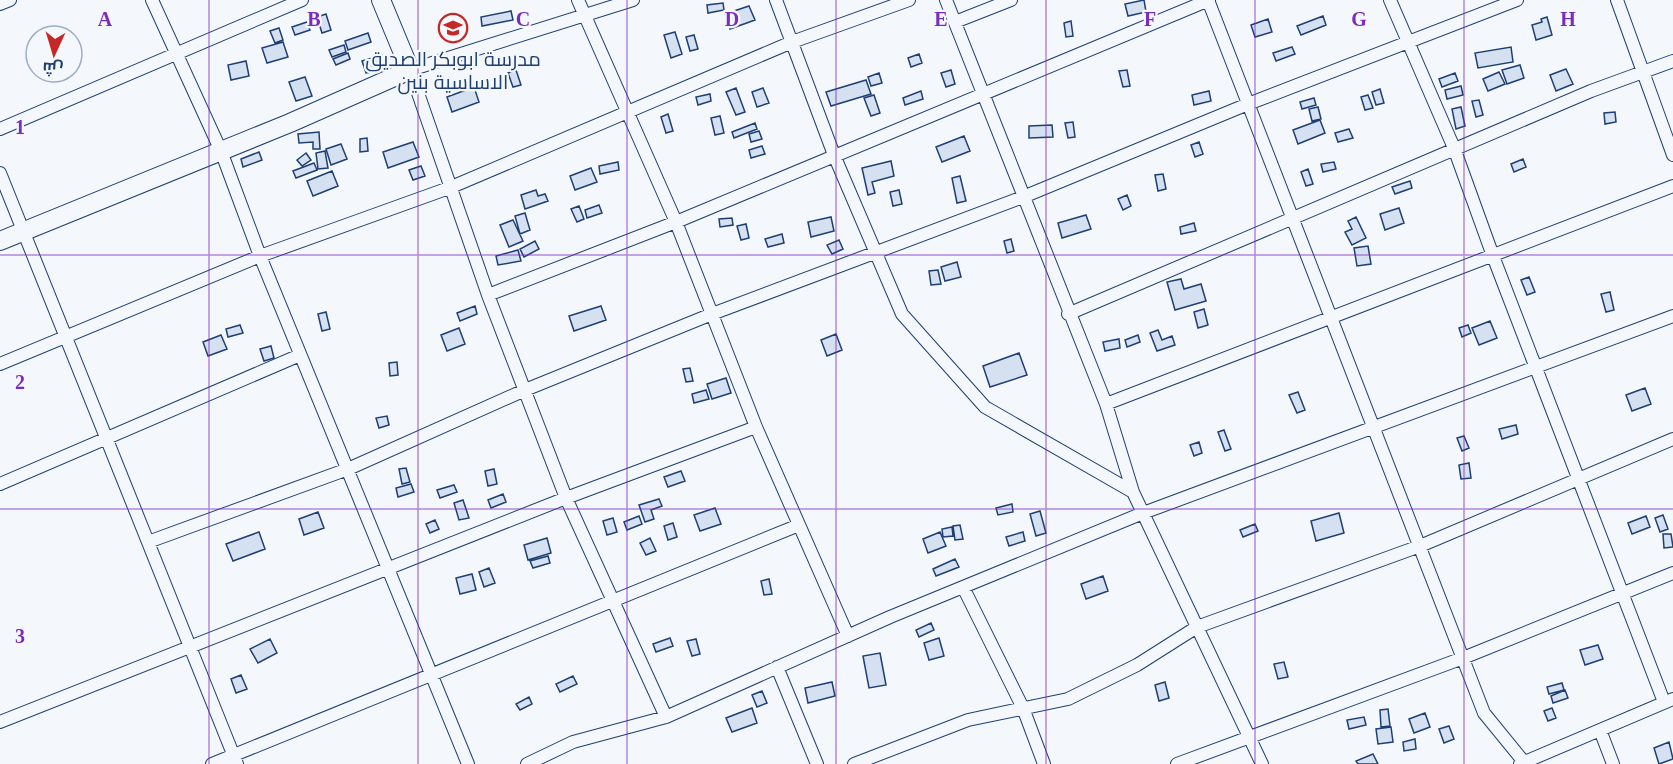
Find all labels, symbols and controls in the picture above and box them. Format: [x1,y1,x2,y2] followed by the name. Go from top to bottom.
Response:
[98,8,113,30] text: A
[307,8,321,30] text: B
[516,8,530,30] text: C
[725,8,739,30] text: D
[934,8,948,30] text: E
[1144,8,1156,30] text: F
[1351,8,1367,30] text: G
[1560,8,1576,30] text: H
[437,12,469,44] school or university icon: مدرسة ابوبكر الصديق الاساسية بنين
[24,24,84,84] north arrow
[365,48,541,95] place label: مدرسة ابوبكر الصديق الاساسية بنين
[42,58,64,78] text: ش
[15,116,25,138] text: 1
[15,371,25,393] text: 2
[15,625,25,647] text: 3

